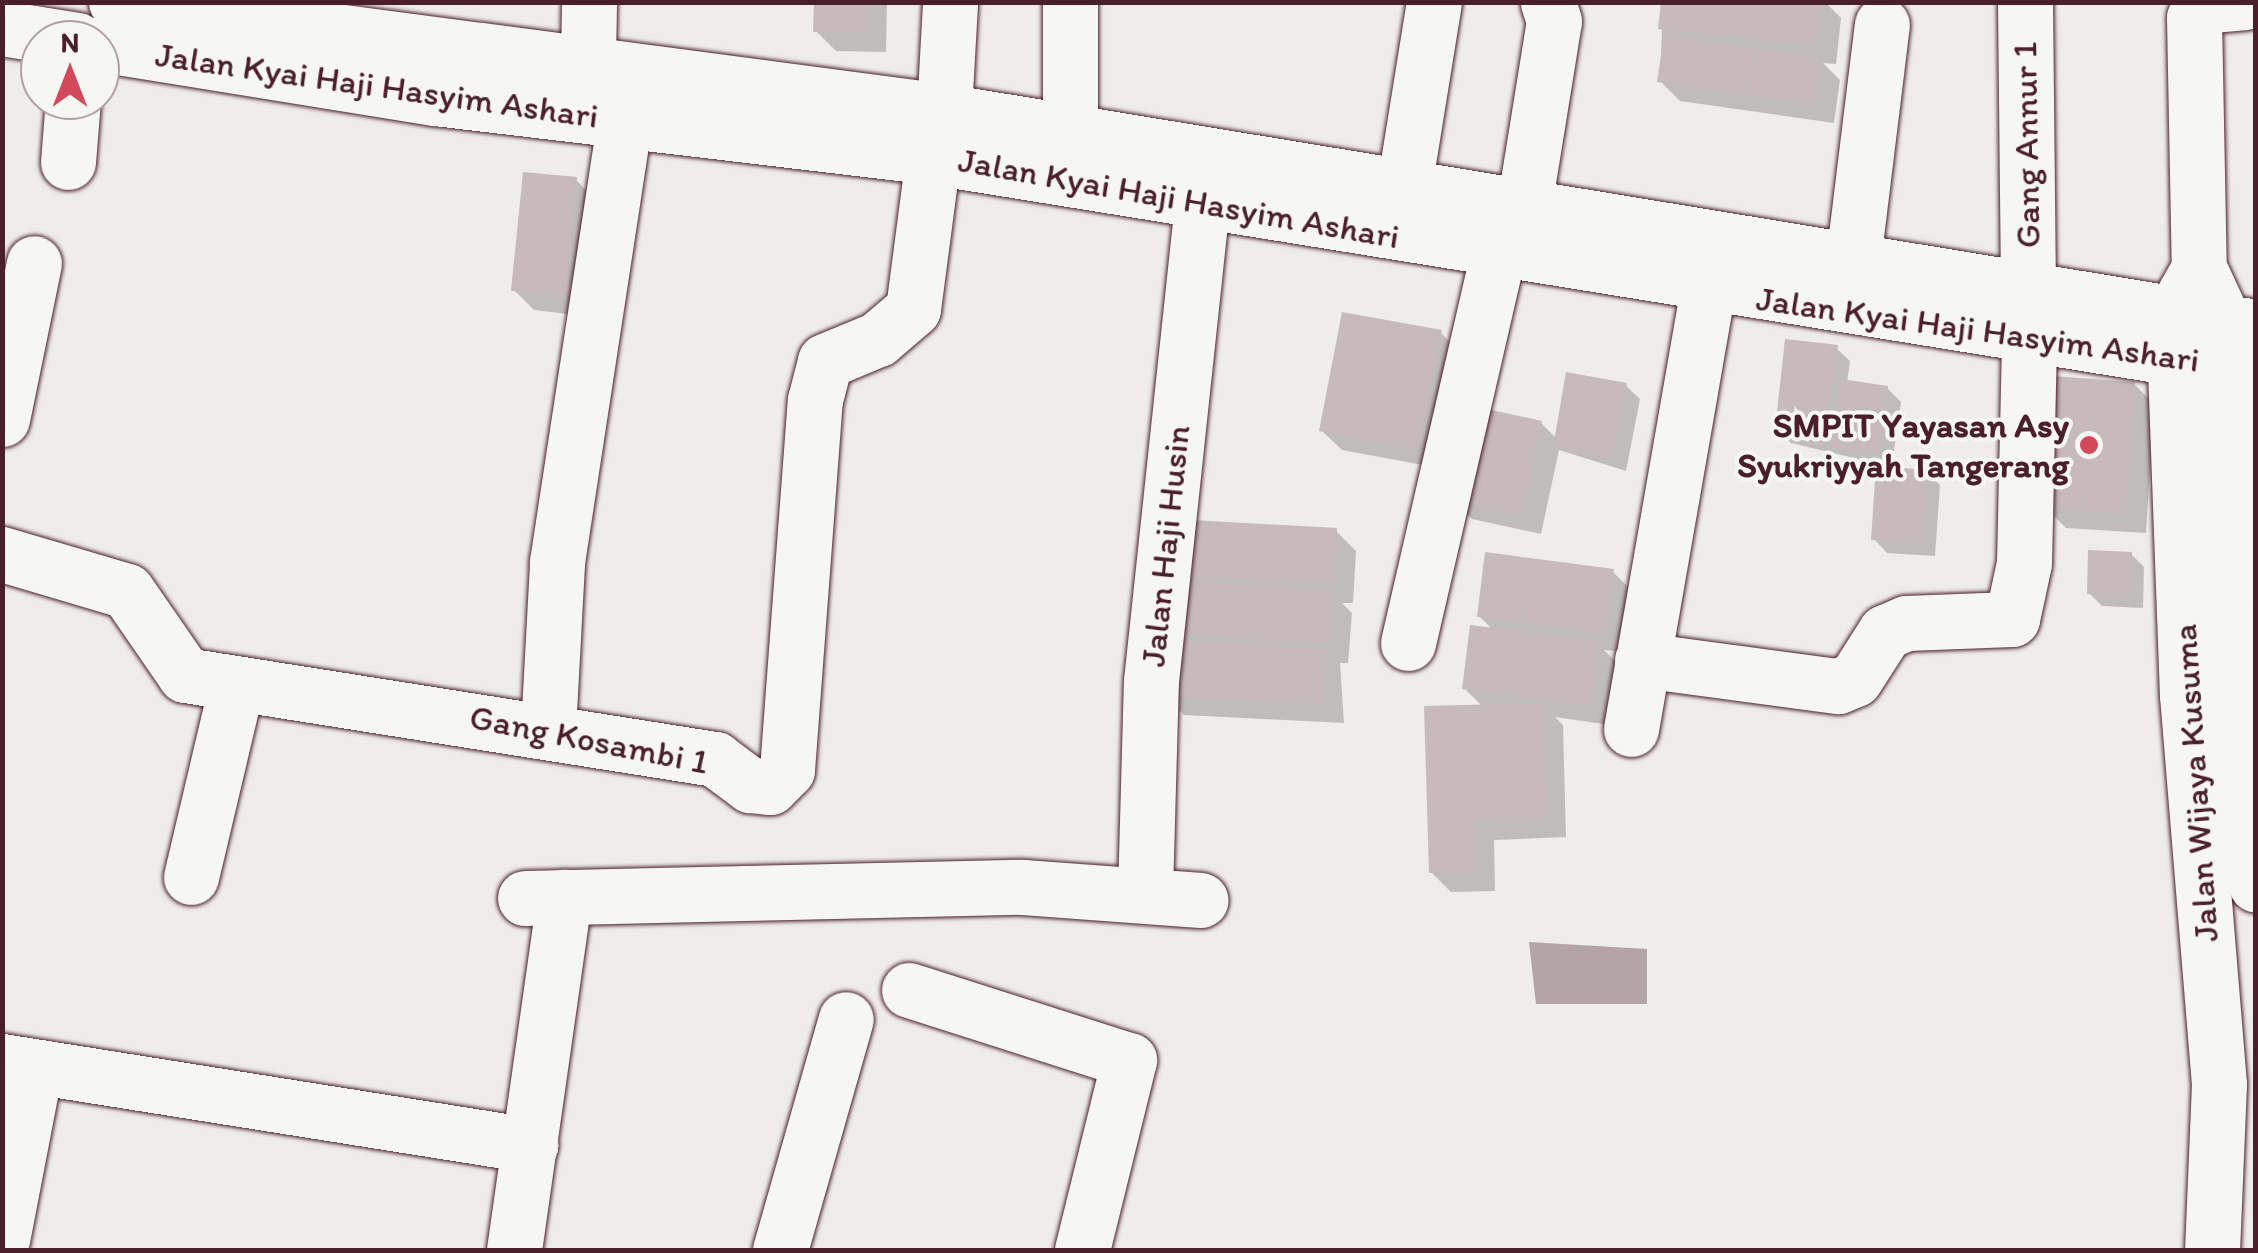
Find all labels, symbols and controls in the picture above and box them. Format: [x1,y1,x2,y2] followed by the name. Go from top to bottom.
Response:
[20,20,120,120] north arrow
[61,25,79,59] text: N
[153,33,601,137] street label: Jalan Kyai Haji Hasyim Ashari
[2003,42,2049,248] street label: Gang Annur 1
[955,138,1403,258] street label: Jalan Kyai Haji Hasyim Ashari
[1754,277,2202,381] street label: Jalan Kyai Haji Hasyim Ashari
[1737,404,2069,486] place label: SMPIT Yayasan Asy Syukriyyah Tangerang
[1131,423,1199,669] street label: Jalan Haji Husin
[2078,434,2100,456] marker: SMPIT Yayasan Asy Syukriyyah Tangerang
[2163,623,2227,943] street label: Jalan Wijaya Kusuma
[467,695,711,783] street label: Gang Kosambi 1

